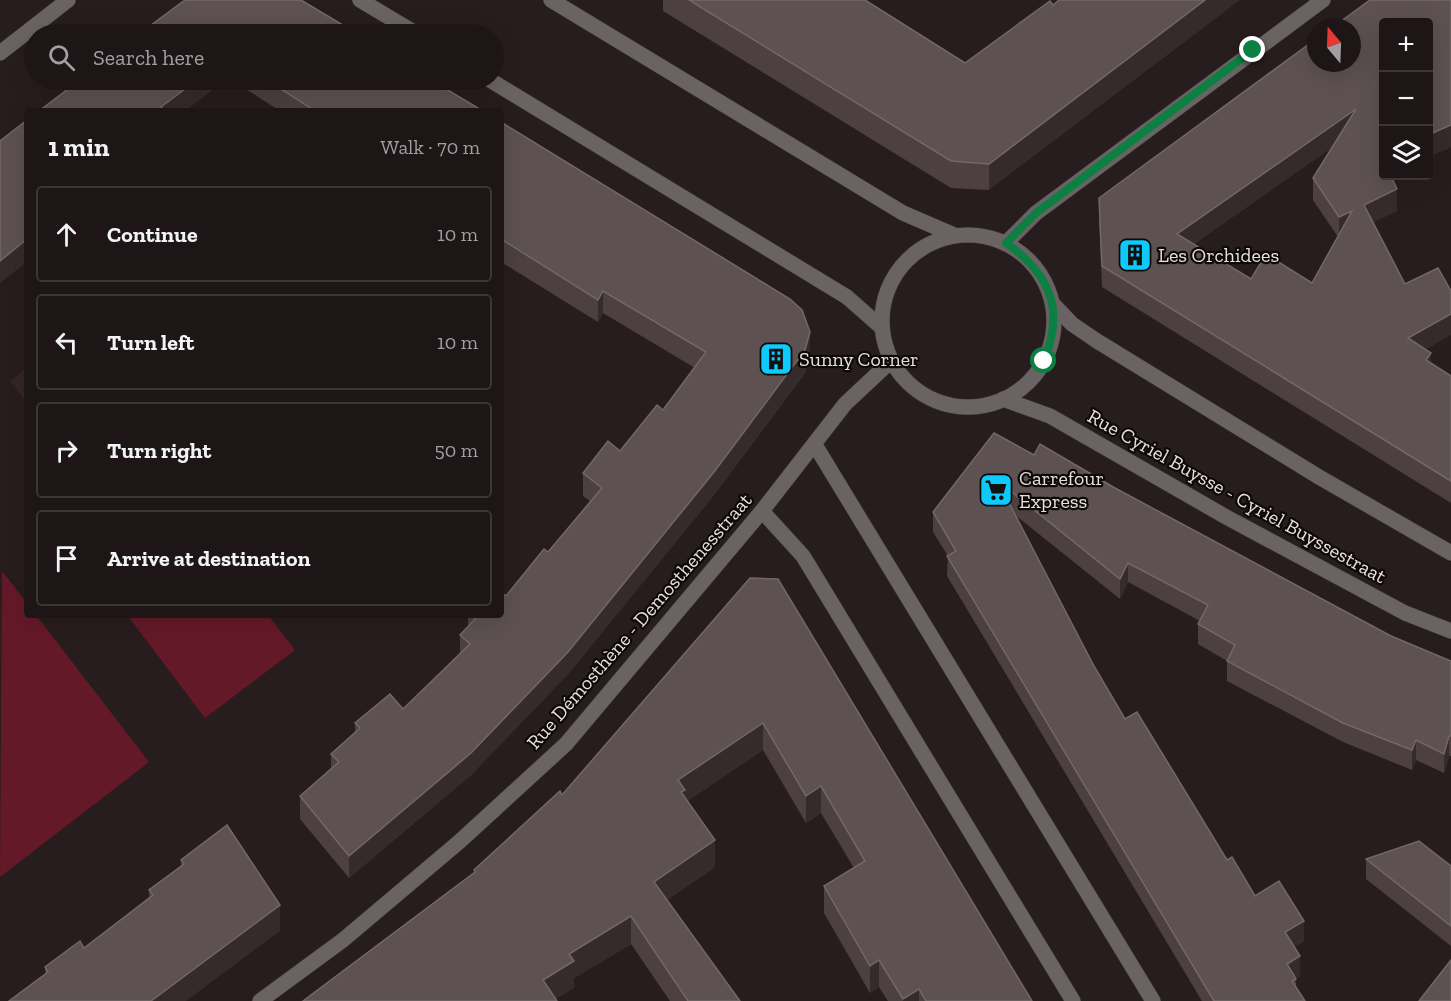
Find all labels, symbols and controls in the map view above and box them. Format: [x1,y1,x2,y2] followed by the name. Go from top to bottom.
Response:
[1307,18,1361,72] north arrow
[1379,18,1433,180] map controls
[1379,18,1433,72] button: +
[24,24,504,90] search box
[1239,36,1265,62] route end
[45,41,78,74] icon: search
[93,44,204,71] text: Search here
[1379,72,1433,126] button: −
[1379,126,1433,180] button: layers
[48,131,109,163] text: 1 min
[381,135,480,159] text: Walk · 70 m
[50,218,83,251] icon: ahead
[107,221,198,248] text: Continue
[437,222,478,246] text: 10 m
[1117,237,1153,273] building icon: Les Orchidees
[1158,243,1279,267] place label: Les Orchidees
[50,326,83,359] icon: left
[107,329,194,356] text: Turn left
[437,330,478,354] text: 10 m
[758,341,794,377] building icon: Sunny Corner
[799,347,918,371] place label: Sunny Corner
[1030,347,1056,373] route start
[1084,404,1391,589] street label: Rue Cyriel Buysse - Cyriel Buyssestraat
[50,434,83,467] icon: right
[107,437,211,464] text: Turn right
[434,438,478,462] text: 50 m
[1019,466,1104,513] place label: Carrefour Express
[978,472,1014,508] supermarket icon: Carrefour Express
[521,488,757,754] street label: Rue Démosthène - Demosthenesstraat
[50,542,83,575] icon: arrive
[107,545,310,572] text: Arrive at destination

